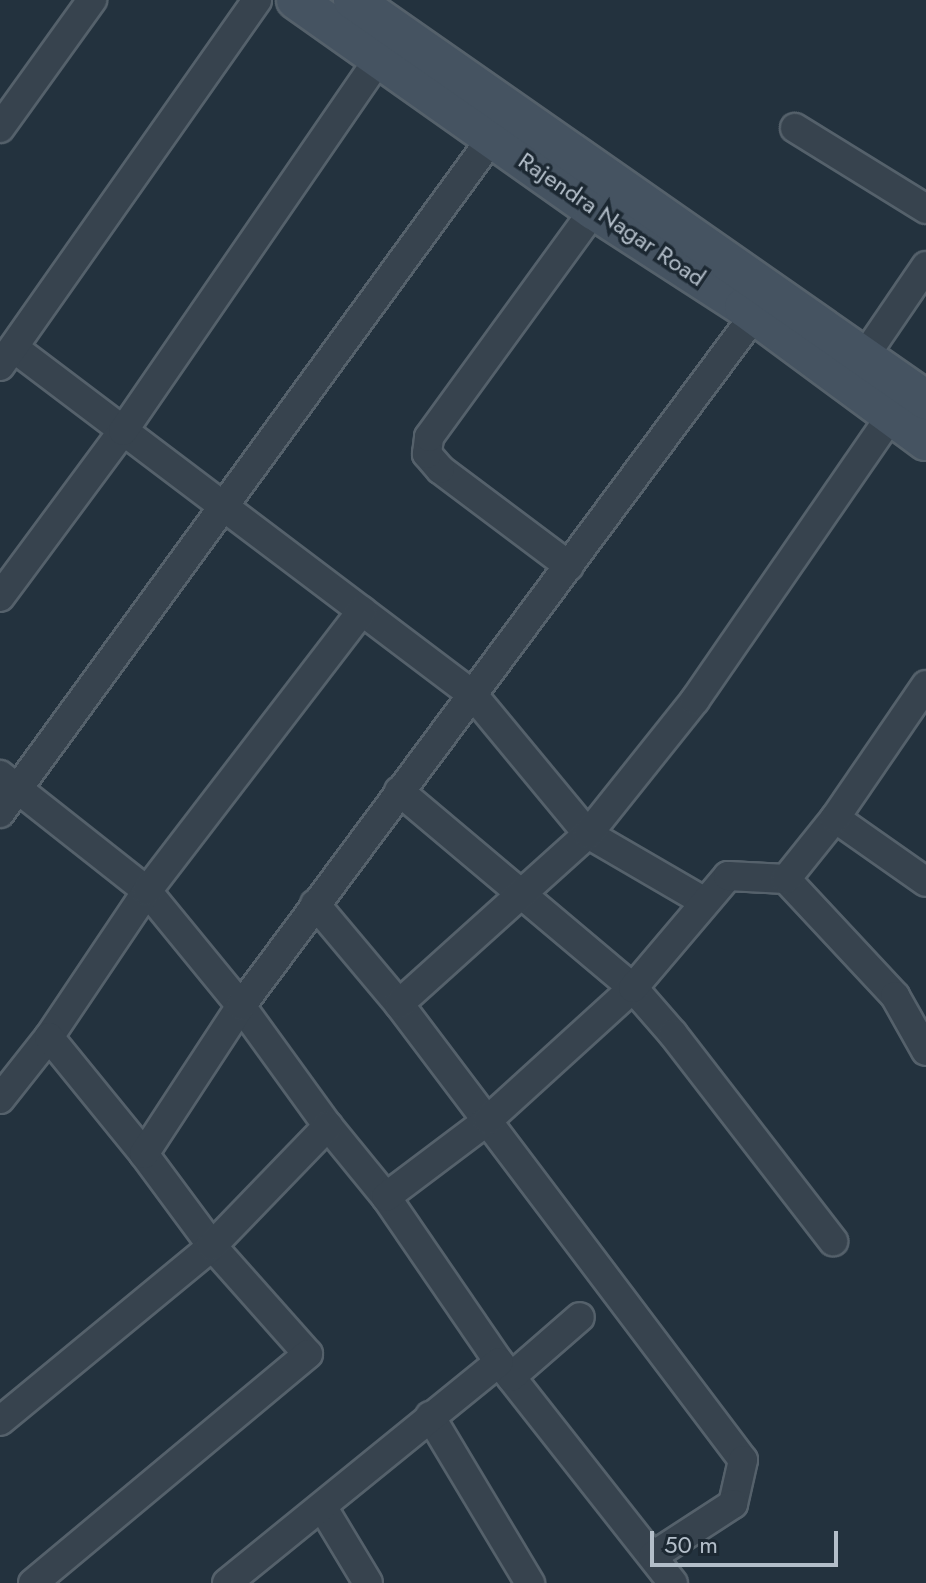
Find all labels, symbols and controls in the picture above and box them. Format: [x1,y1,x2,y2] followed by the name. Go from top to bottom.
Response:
[513,146,711,292] street label: Rajendra Nagar Road
[654,1515,842,1565] scale bar
[664,1527,718,1562] text: 50 m

